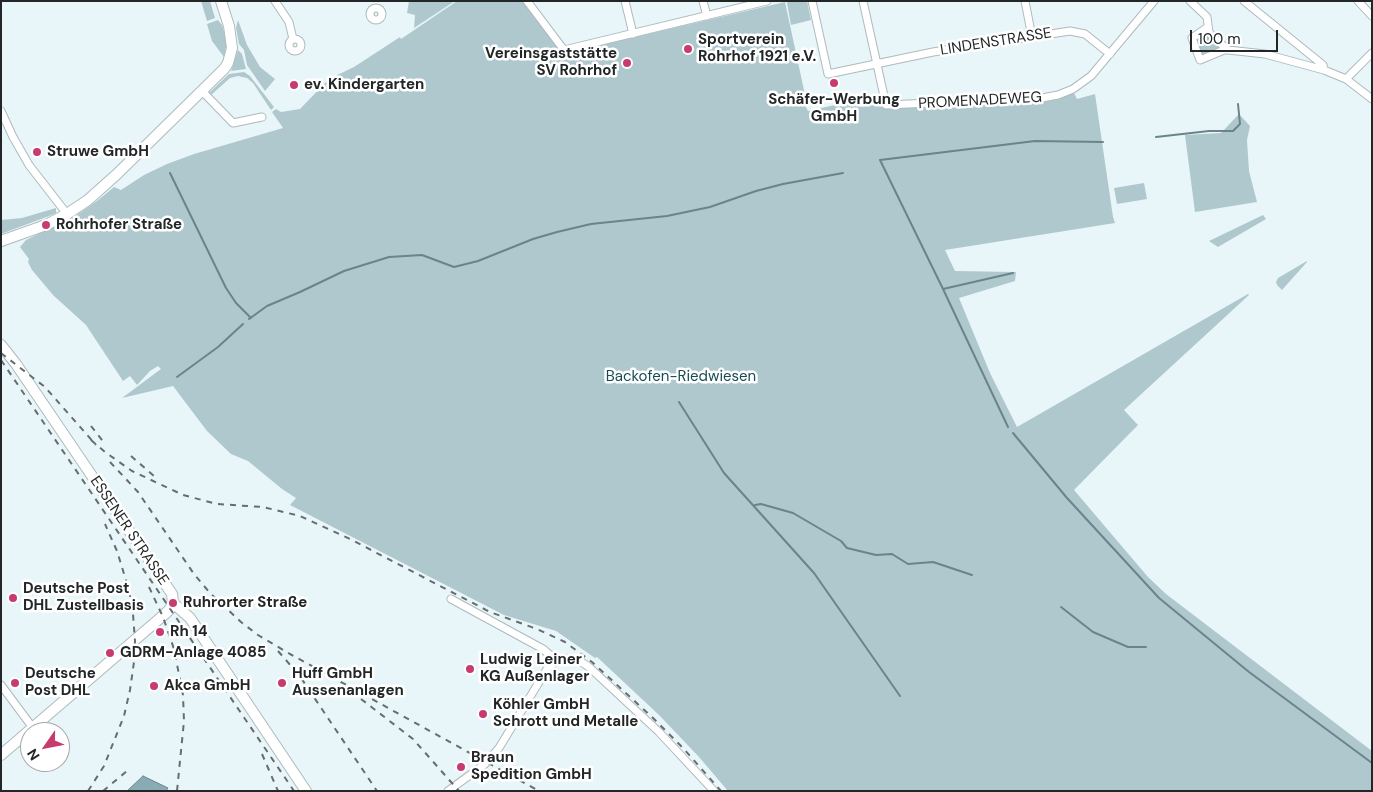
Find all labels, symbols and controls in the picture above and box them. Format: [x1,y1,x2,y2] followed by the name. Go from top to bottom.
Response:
[1193,20,1280,52] scale bar
[939,24,1053,60] street label: LINDENSTRASSE
[1198,29,1241,49] text: 100 m
[698,31,816,66] place label: Sportverein Rohrhof 1921 e.V.
[682,43,694,55] marker: Sportverein Rohrhof 1921 e.V.
[485,45,617,80] place label: Vereinsgaststätte SV Rohrhof
[621,57,633,69] marker: Vereinsgaststätte SV Rohrhof
[304,76,424,94] place label: ev. Kindergarten
[828,77,840,89] marker: Schäfer-Werbung GmbH
[288,79,300,91] marker: ev. Kindergarten
[918,89,1042,113] street label: PROMENADEWEG
[768,91,900,126] place label: Schäfer-Werbung GmbH
[47,143,149,161] place label: Struwe GmbH
[31,146,43,158] marker: Struwe GmbH
[56,216,182,234] place label: Rohrhofer Straße
[40,219,52,231] marker: Rohrhofer Straße
[606,368,756,386] park label: Backofen-Riedwiesen
[86,473,172,589] street label: ESSENER STRASSE
[23,580,144,615] place label: Deutsche Post DHL Zustellbasis
[7,592,19,604] marker: Deutsche Post DHL Zustellbasis
[183,594,307,612] place label: Ruhrorter Straße
[167,597,179,609] marker: Ruhrorter Straße
[170,623,207,641] place label: Rh 14
[154,626,166,638] marker: Rh 14
[120,644,266,662] place label: GDRM-Anlage 4085
[104,647,116,659] marker: GDRM-Anlage 4085
[480,651,589,686] place label: Ludwig Leiner KG Außenlager
[464,663,476,675] marker: Ludwig Leiner KG Außenlager
[25,665,96,700] place label: Deutsche Post DHL
[292,665,404,700] place label: Huff GmbH Aussenanlagen
[9,677,21,689] marker: Deutsche Post DHL
[164,677,250,695] place label: Akca GmbH
[276,677,288,689] marker: Huff GmbH Aussenanlagen
[148,680,160,692] marker: Akca GmbH
[493,696,638,731] place label: Köhler GmbH Schrott und Metalle
[477,708,489,720] marker: Köhler GmbH Schrott und Metalle
[20,722,70,772] north arrow
[23,745,44,764] text: N
[471,749,592,784] place label: Braun Spedition GmbH
[455,761,467,773] marker: Braun Spedition GmbH

